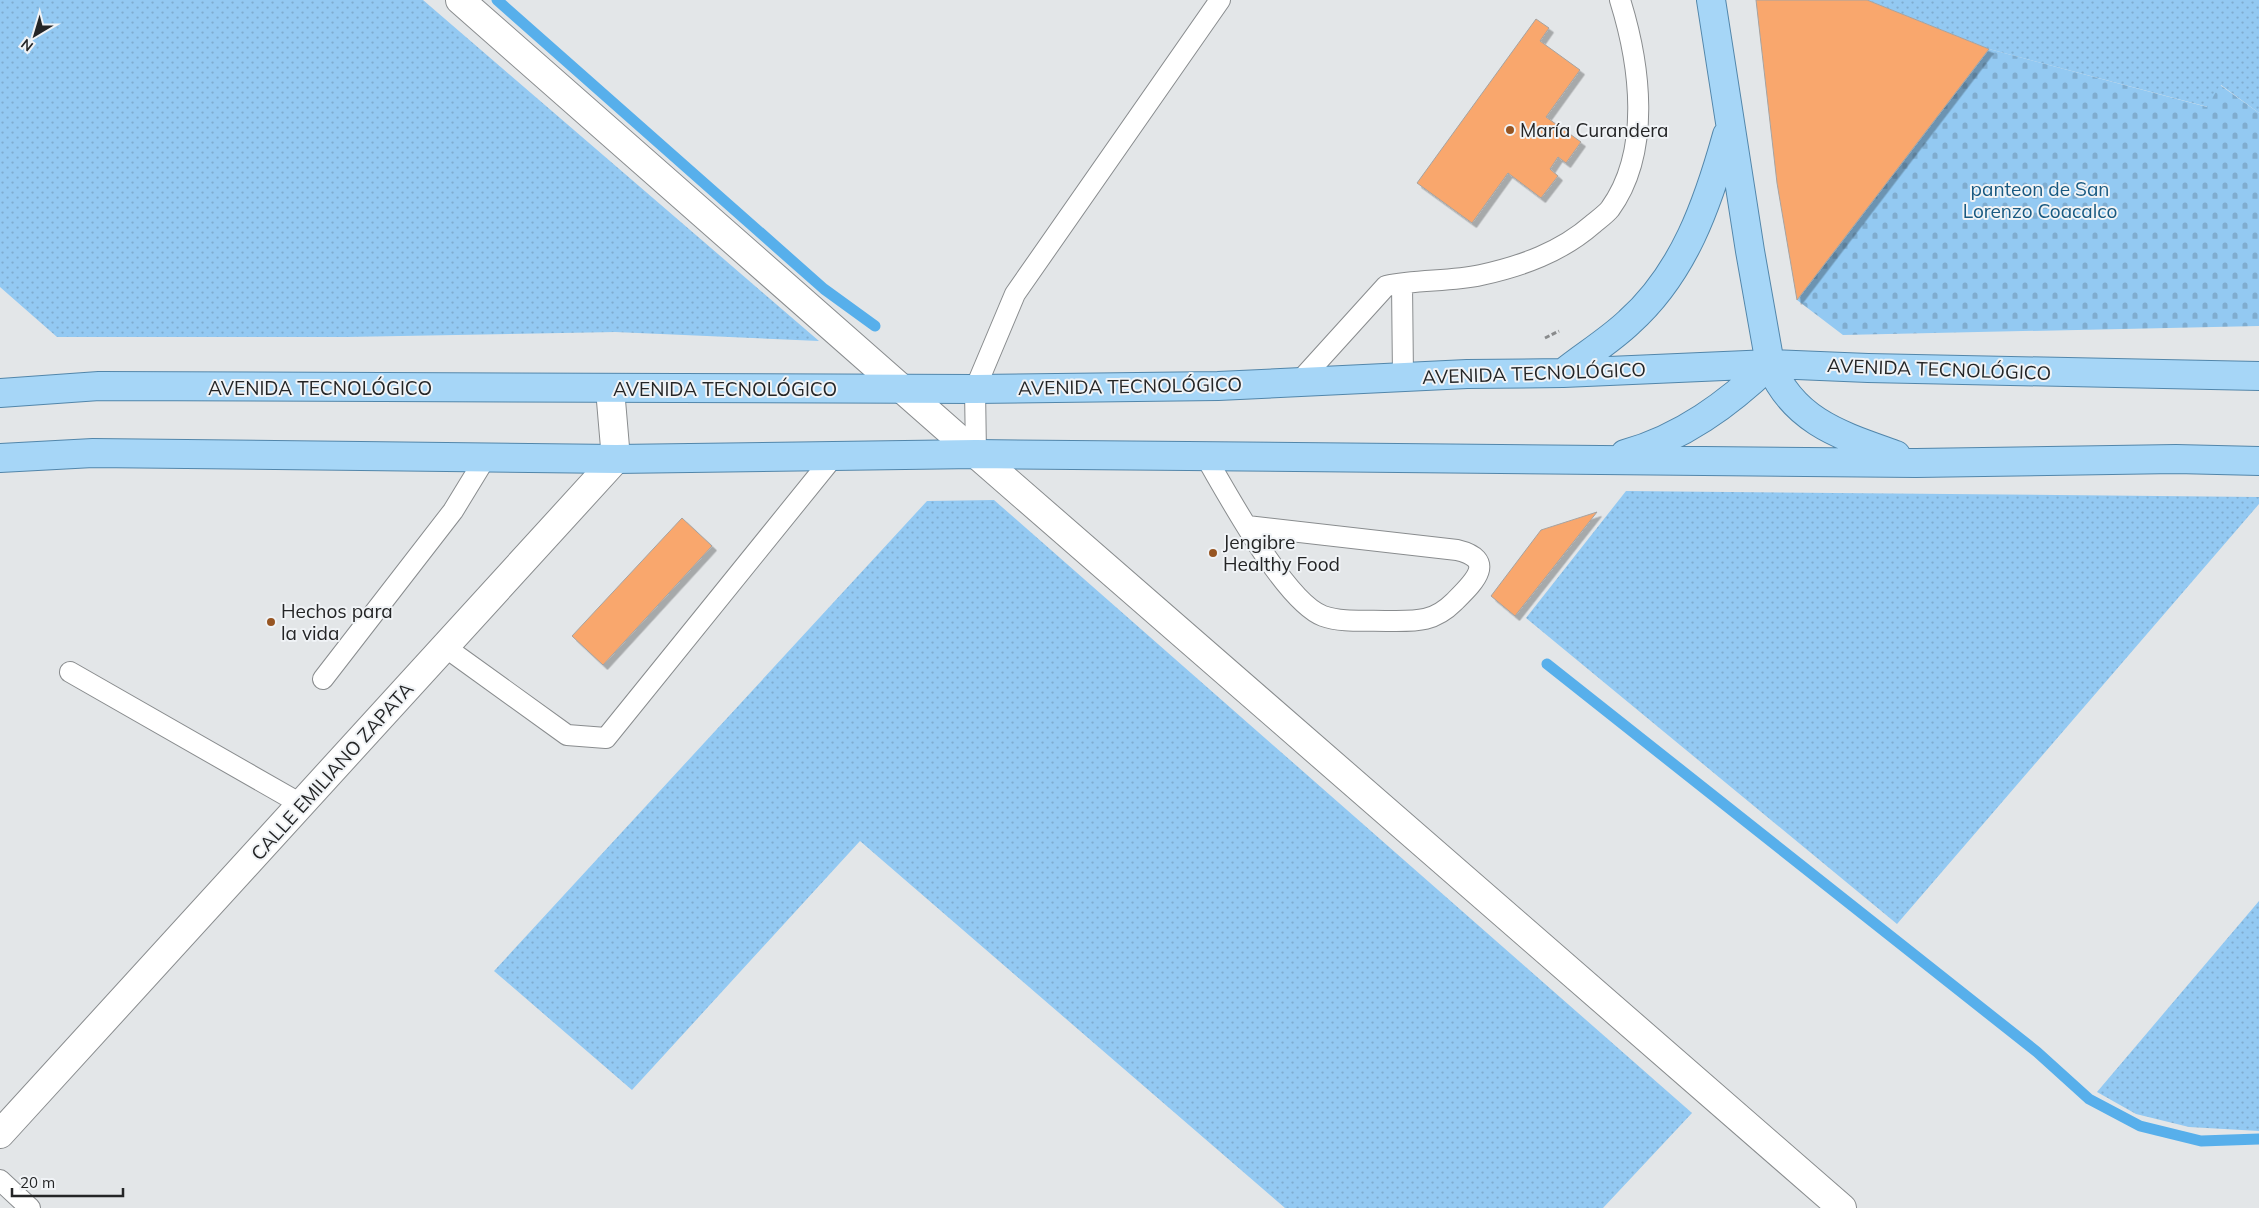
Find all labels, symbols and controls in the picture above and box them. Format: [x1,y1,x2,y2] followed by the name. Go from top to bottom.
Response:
[10,10,60,60] north arrow
[17,35,37,56] text: N
[1520,118,1669,142] place label: María Curandera
[1504,124,1516,136] marker: María Curandera
[1963,177,2117,223] park label: panteon de San Lorenzo Coacalco
[1827,353,2051,385] street label: AVENIDA TECNOLÓGICO
[1422,357,1646,389] street label: AVENIDA TECNOLÓGICO
[1018,372,1242,400] street label: AVENIDA TECNOLÓGICO
[208,376,432,400] street label: AVENIDA TECNOLÓGICO
[613,377,837,401] street label: AVENIDA TECNOLÓGICO
[1223,530,1340,576] place label: Jengibre Healthy Food
[1207,547,1219,559] marker: Jengibre Healthy Food
[281,599,393,645] place label: Hechos para la vida
[265,616,277,628] marker: Hechos para la vida
[246,677,418,865] street label: CALLE EMILIANO ZAPATA
[12,1166,124,1198] scale bar
[20,1173,55,1192] text: 20 m

